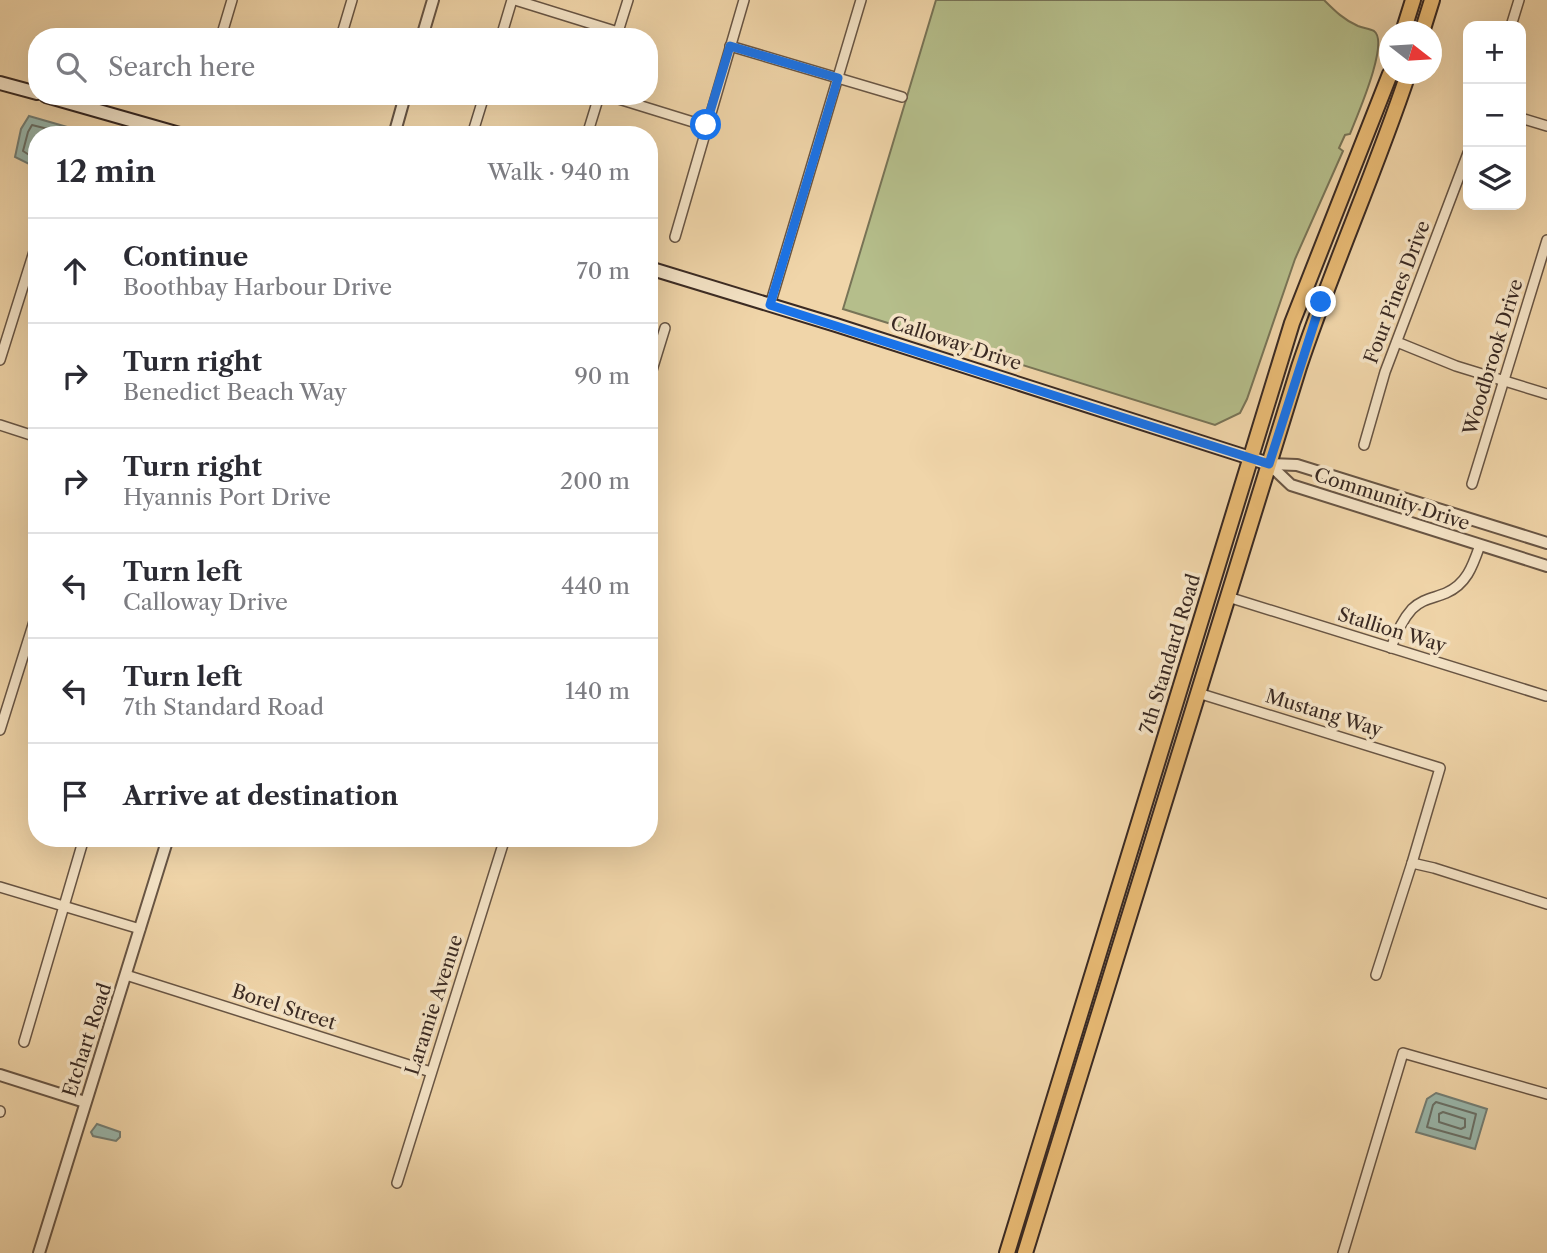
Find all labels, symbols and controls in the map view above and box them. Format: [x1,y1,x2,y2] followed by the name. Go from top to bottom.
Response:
[1379,21,1442,84] north arrow
[1463,21,1526,210] map controls
[1463,21,1526,84] button: +
[28,28,658,105] search box
[52,48,90,86] icon: search
[108,51,255,83] text: Search here
[1463,84,1526,147] button: −
[690,109,721,140] route start
[1463,147,1526,210] button: layers
[56,153,156,190] text: 12 min
[487,158,630,186] text: Walk · 940 m
[1359,217,1435,367] street label: Four Pines Drive
[123,241,248,273] text: Continue
[56,252,94,290] icon: ahead
[577,257,630,285] text: 70 m
[123,273,392,301] text: Boothbay Harbour Drive
[1458,276,1528,439] street label: Woodbrook Drive
[1305,286,1336,317] route end
[888,311,1024,375] street label: Calloway Drive
[123,346,262,378] text: Turn right
[56,357,94,395] icon: right
[574,362,630,390] text: 90 m
[123,378,347,406] text: Benedict Beach Way
[123,451,262,483] text: Turn right
[56,462,94,500] icon: right
[1311,463,1473,535] street label: Community Drive
[560,467,630,495] text: 200 m
[123,483,331,511] text: Hyannis Port Drive
[123,556,242,588] text: Turn left
[56,567,94,605] icon: left
[1135,571,1205,737] street label: 7th Standard Road
[561,572,630,600] text: 440 m
[123,588,288,616] text: Calloway Drive
[1335,603,1449,658] street label: Stallion Way
[123,661,242,693] text: Turn left
[56,672,94,710] icon: left
[565,677,630,705] text: 140 m
[1263,684,1386,742] street label: Mustang Way
[123,693,324,721] text: 7th Standard Road
[56,777,94,815] icon: arrive
[123,780,398,812] text: Arrive at destination
[400,932,468,1078] street label: Laramie Avenue
[229,979,339,1035] street label: Borel Street
[58,980,116,1100] street label: Etchart Road

